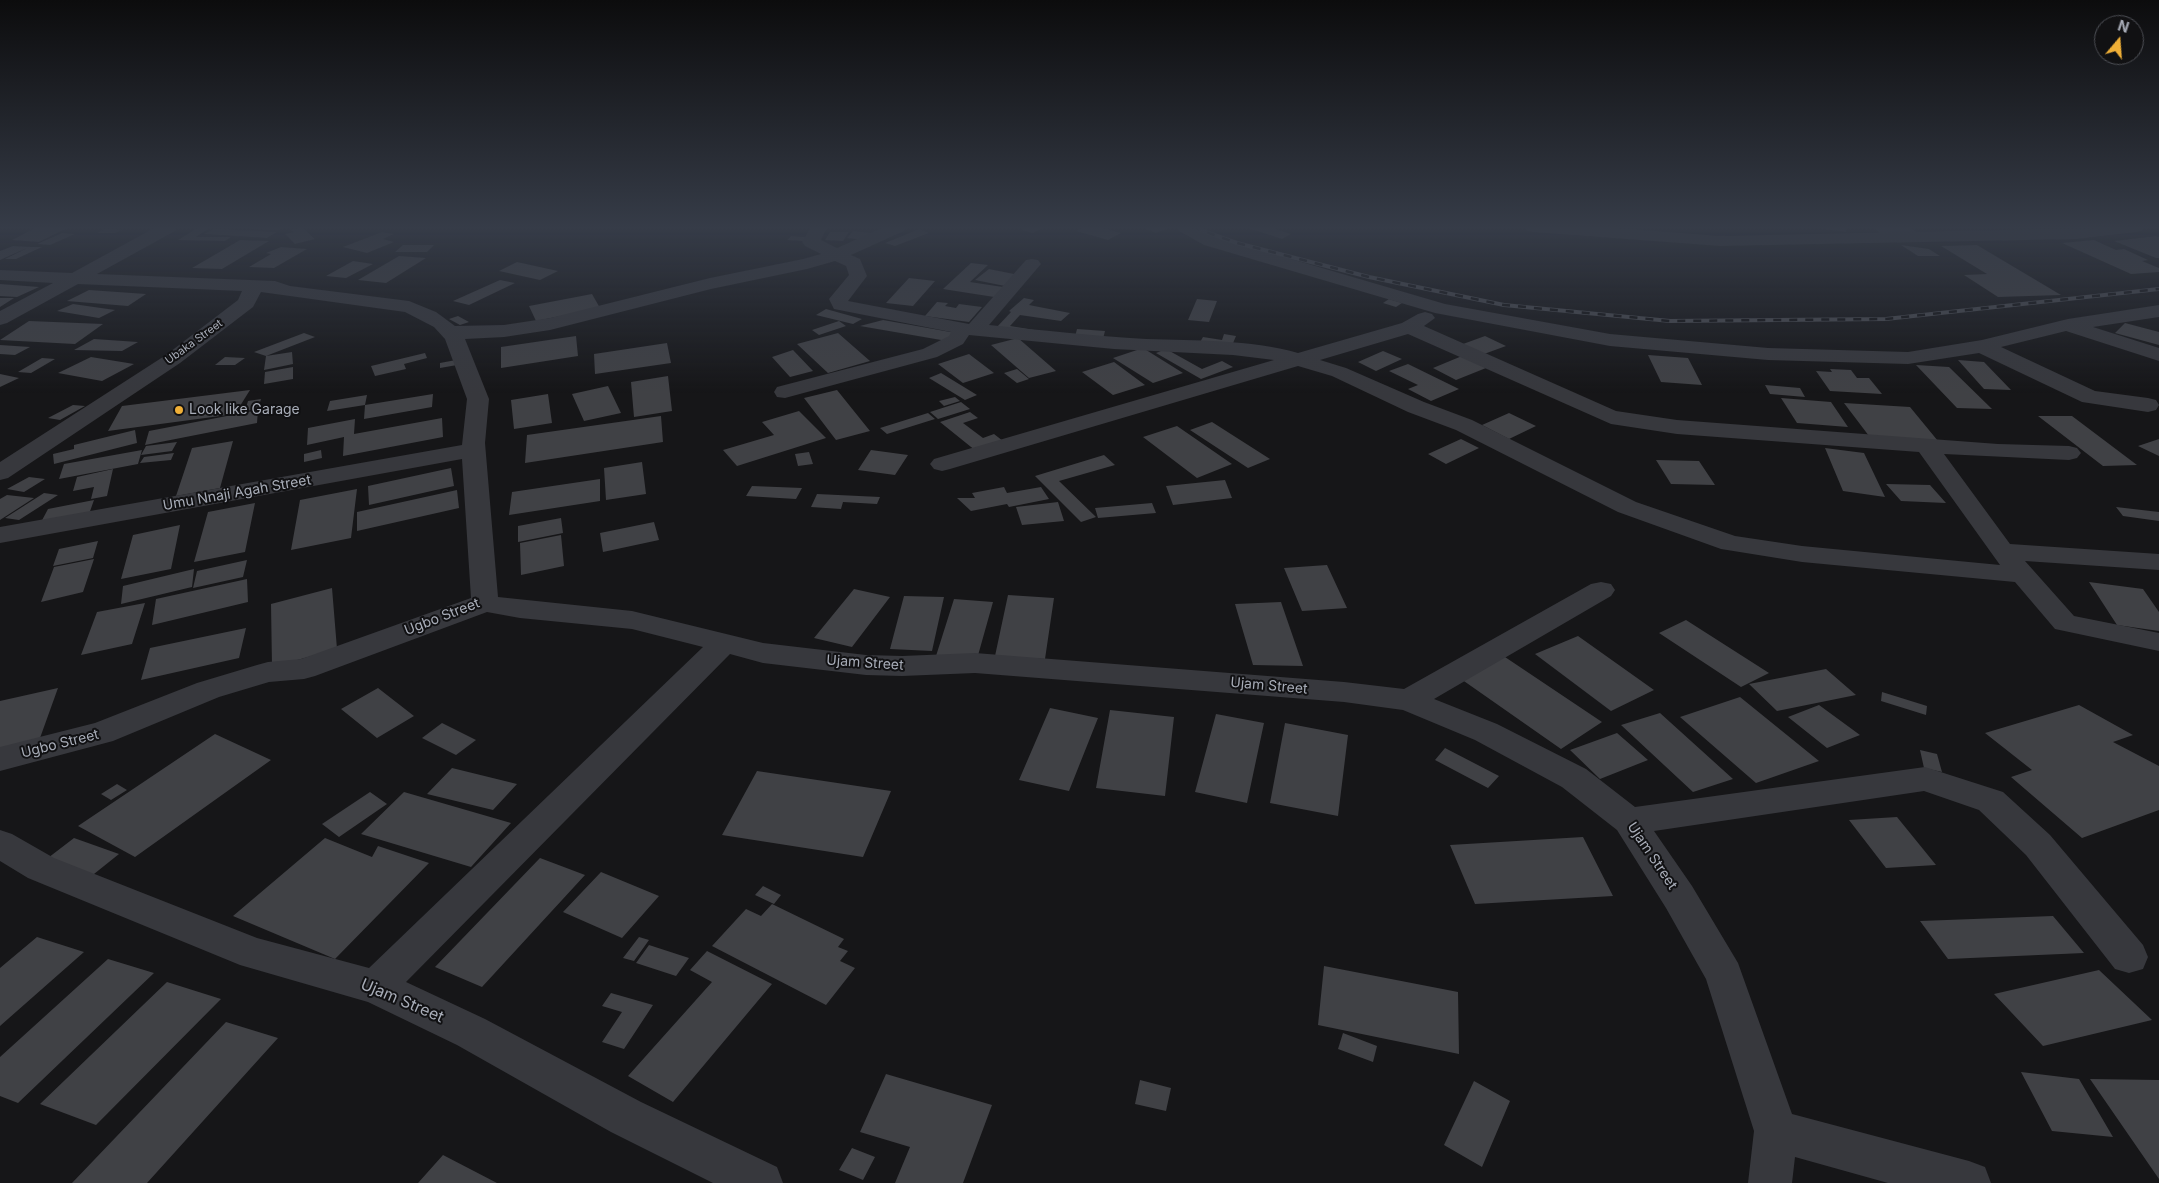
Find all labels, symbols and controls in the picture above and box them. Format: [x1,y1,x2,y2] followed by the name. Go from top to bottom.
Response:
[2094,15,2144,65] north arrow
[2116,16,2131,36] text: N
[163,317,225,367] street label: Ubaka Street
[189,402,300,418] place label: Look like Garage
[173,404,185,416] marker: Look like Garage
[162,472,312,514] street label: Umu Nnaji Agah Street
[402,595,482,639] street label: Ugbo Street
[826,652,904,674] street label: Ujam Street
[1230,674,1308,698] street label: Ujam Street
[19,726,101,762] street label: Ugbo Street
[1623,819,1681,893] street label: Ujam Street
[358,975,446,1027] street label: Ujam Street

